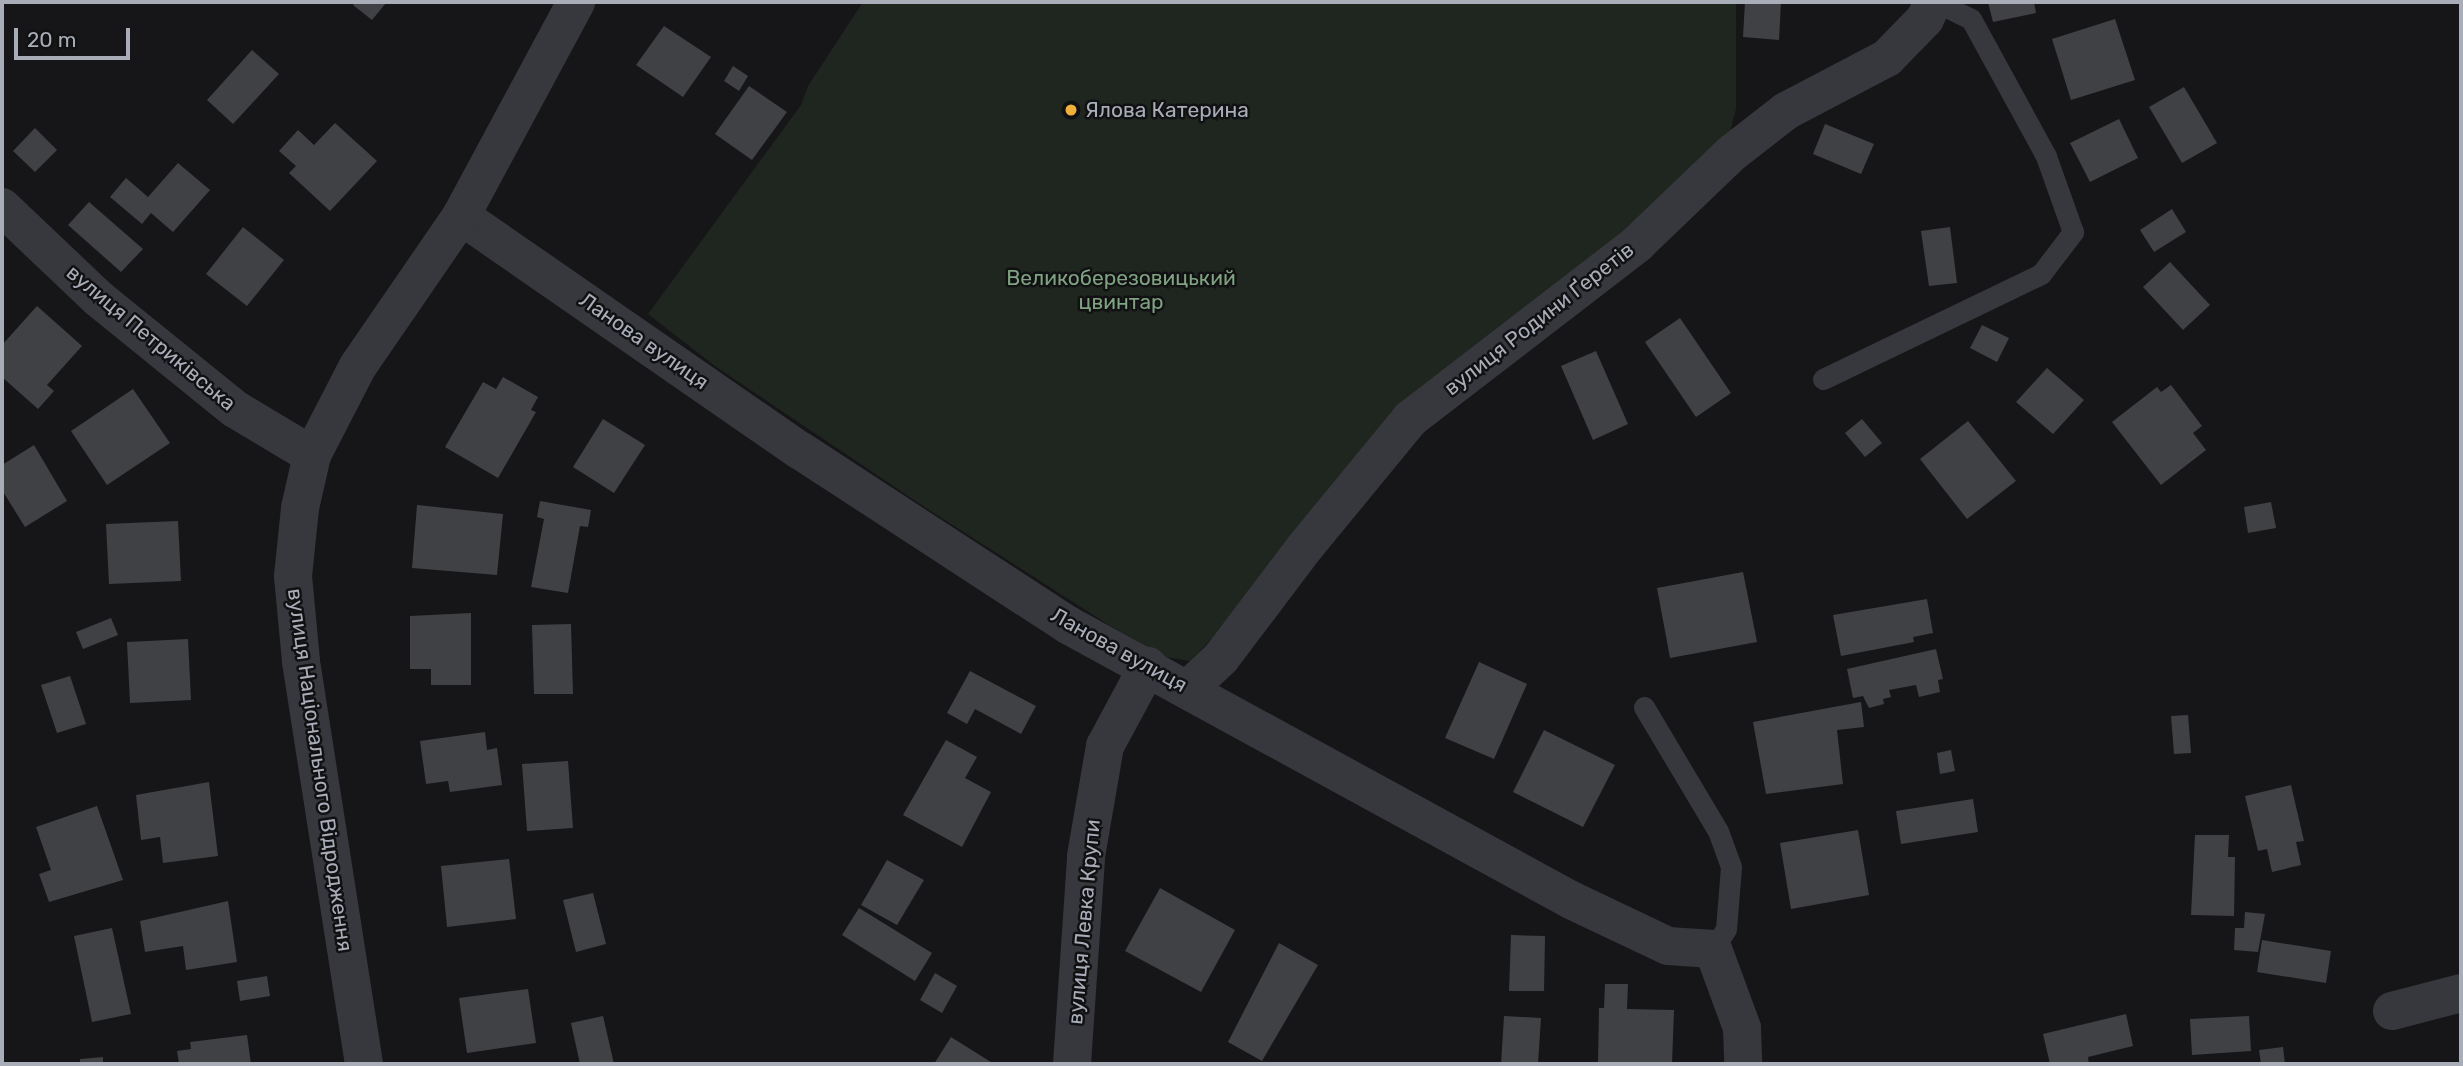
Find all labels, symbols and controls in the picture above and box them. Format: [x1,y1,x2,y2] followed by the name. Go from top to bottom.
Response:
[18,14,133,58] scale bar
[27,27,76,52] text: 20 m
[1085,97,1249,123] place label: Ялова Катерина
[1063,102,1079,118] marker: Ялова Катерина
[1439,237,1639,401] street label: вулиця Родини Ґеретів
[61,260,241,416] street label: вулиця Петриківська
[1006,265,1236,315] park label: Великоберезовицький цвинтар
[575,287,713,395] street label: Ланова вулиця
[282,587,358,953] street label: вулиця Національного Відродження
[1047,602,1191,698] street label: Ланова вулиця
[1062,818,1106,1026] street label: вулиця Левка Крупи

